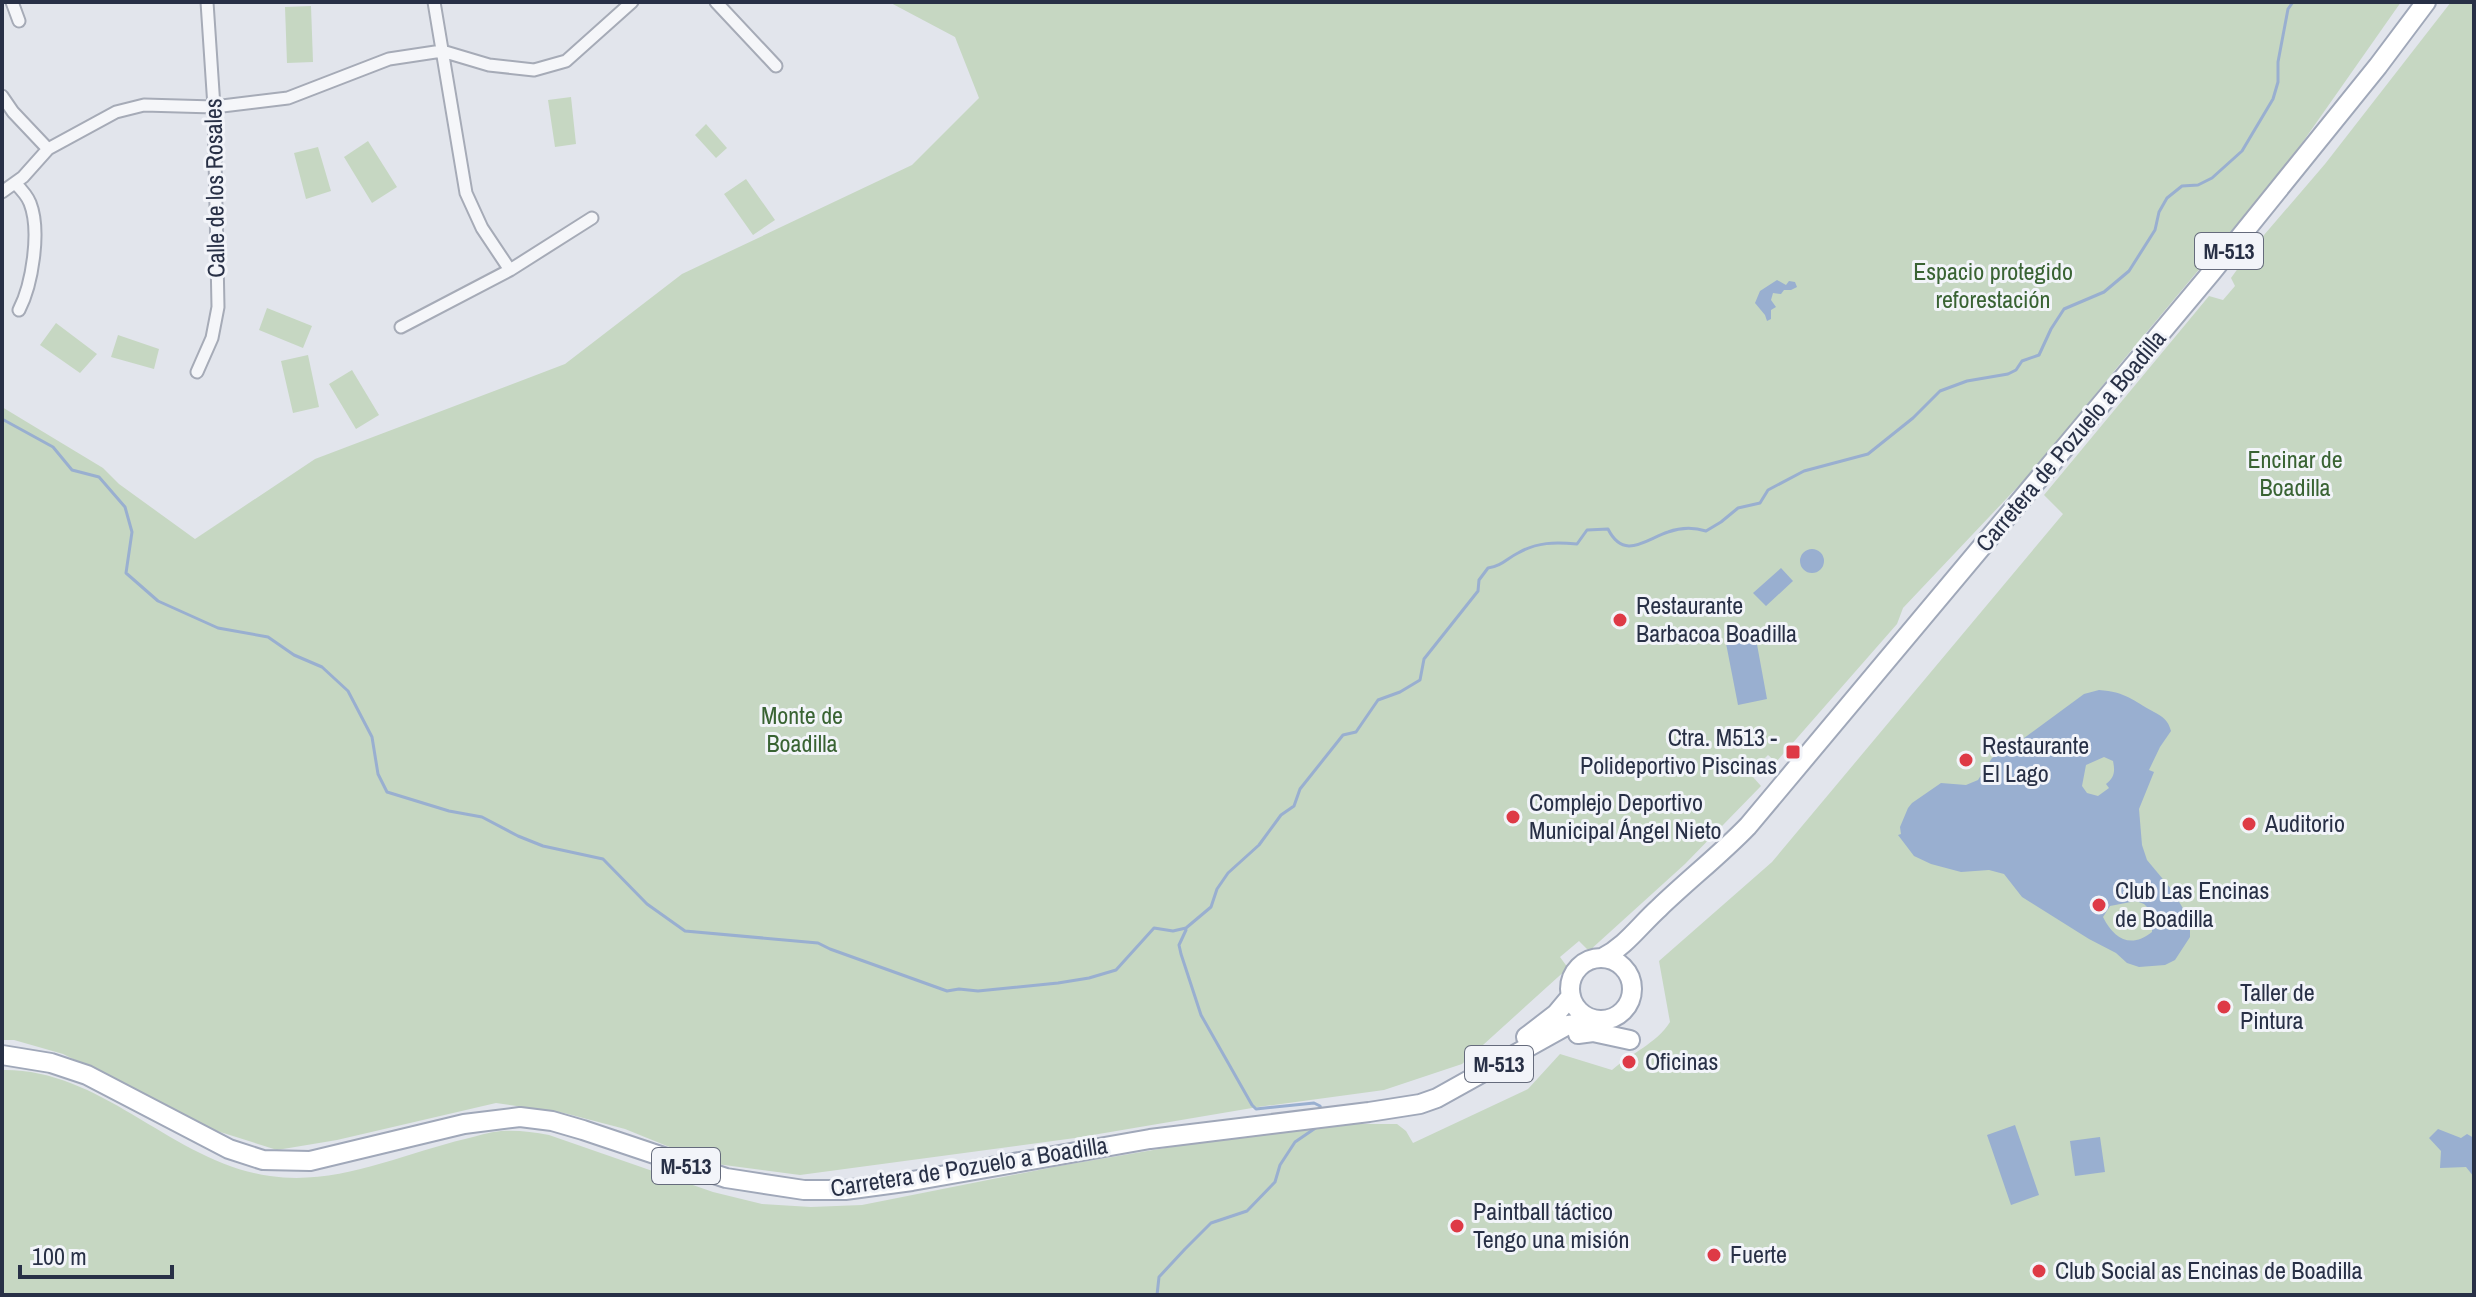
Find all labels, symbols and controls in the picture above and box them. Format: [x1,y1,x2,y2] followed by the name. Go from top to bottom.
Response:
[196,98,232,278] street label: Calle de los Rosales
[2195,233,2263,269] road number: M-513
[1913,255,2073,315] park label: Espacio protegido reforestación
[1968,323,2173,558] street label: Carretera de Pozuelo a Boadilla
[2247,443,2343,503] park label: Encinar de Boadilla
[1636,589,1797,649] place label: Restaurante Barbacoa Boadilla
[1611,611,1629,629] marker: Restaurante Barbacoa Boadilla
[761,699,843,759] park label: Monte de Boadilla
[1580,721,1777,781] place label: Ctra. M513 - Polideportivo Piscinas
[1982,729,2089,789] place label: Restaurante El Lago
[1784,743,1802,761] marker: Ctra. M513 - Polideportivo Piscinas
[1957,751,1975,769] marker: Restaurante El Lago
[1529,786,1722,846] place label: Complejo Deportivo Municipal Ángel Nieto
[2264,807,2345,839] place label: Auditorio
[1504,808,1522,826] marker: Complejo Deportivo Municipal Ángel Nieto
[2240,815,2258,833] marker: Auditorio
[2115,874,2269,934] place label: Club Las Encinas de Boadilla
[2090,896,2108,914] marker: Club Las Encinas de Boadilla
[2240,976,2315,1036] place label: Taller de Pintura
[2215,998,2233,1016] marker: Taller de Pintura
[1645,1045,1718,1077] place label: Oficinas
[1465,1046,1533,1082] road number: M-513
[1620,1053,1638,1071] marker: Oficinas
[828,1128,1110,1204] street label: Carretera de Pozuelo a Boadilla
[652,1148,720,1184] road number: M-513
[1473,1195,1629,1255] place label: Paintball táctico Tengo una misión
[1448,1217,1466,1235] marker: Paintball táctico Tengo una misión
[20,1229,172,1279] scale bar
[1730,1238,1787,1270] place label: Fuerte
[32,1240,87,1272] text: 100 m
[1705,1246,1723,1264] marker: Fuerte
[2055,1254,2362,1286] place label: Club Social as Encinas de Boadilla
[2030,1262,2048,1280] marker: Club Social as Encinas de Boadilla

